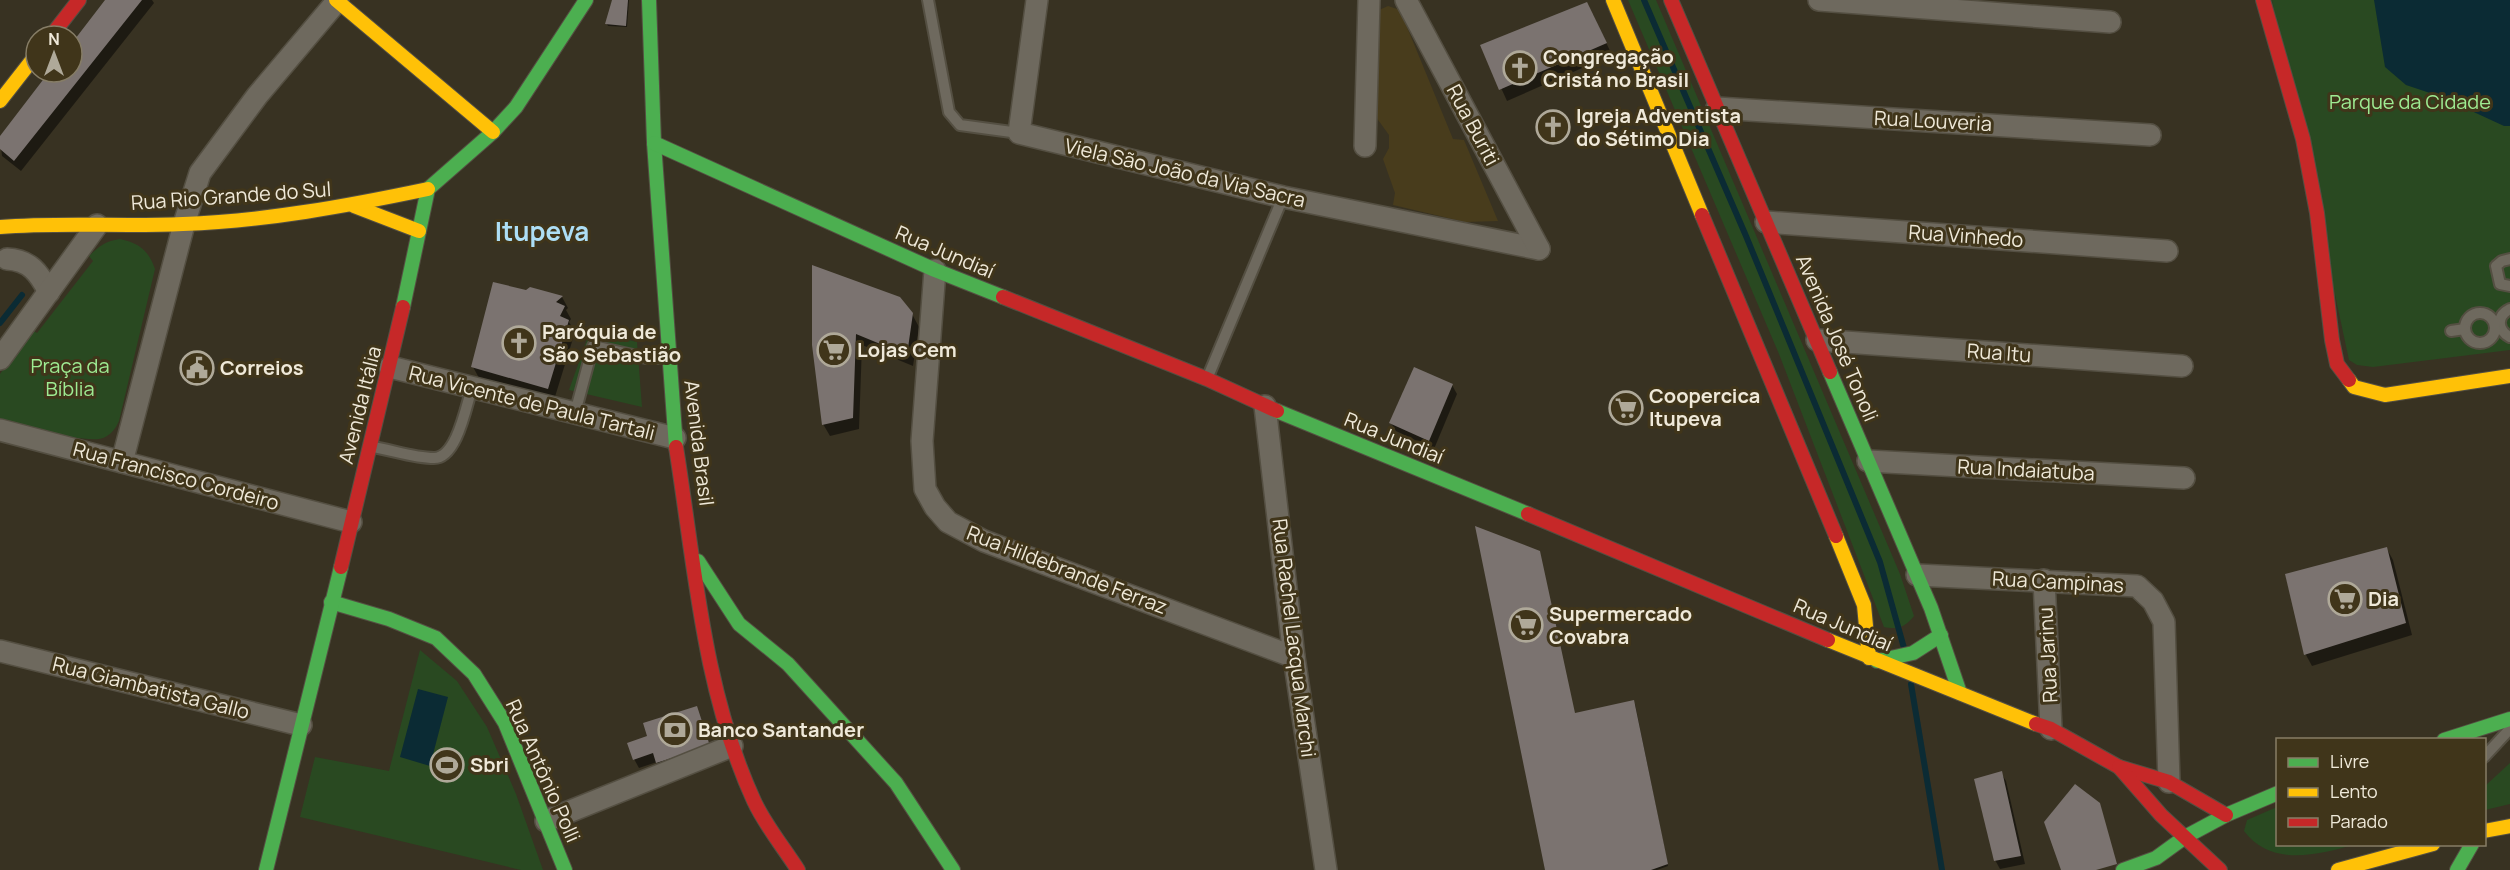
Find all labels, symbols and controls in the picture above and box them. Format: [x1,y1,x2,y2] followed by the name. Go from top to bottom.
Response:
[24,24,84,84] north arrow
[48,28,60,50] text: N
[1543,43,1689,93] place label: Congregação Cristá no Brasil
[1502,50,1538,86] church icon: Congregação Cristá no Brasil
[1441,79,1506,170] street label: Rua Buriti
[2329,88,2491,115] park label: Parque da Cidade
[1576,102,1741,152] place label: Igreja Adventista do Sétimo Dia
[1873,104,1993,137] street label: Rua Louveria
[1535,109,1571,145] church icon: Igreja Adventista do Sétimo Dia
[1062,132,1308,213] street label: Viela São João da Via Sacra
[130,175,332,216] street label: Rua Rio Grande do Sul
[495,213,589,249] district label: Itupeva
[1908,218,2025,253] street label: Rua Vinhedo
[892,219,999,285] street label: Rua Jundiaí
[1790,250,1885,425] street label: Avenida José Tonoli
[542,318,681,368] place label: Paróquia de São Sebastião
[501,325,537,361] church icon: Paróquia de São Sebastião
[816,332,852,368] supermarket icon: Lojas Cem
[857,336,957,363] place label: Lojas Cem
[1966,337,2032,368] street label: Rua Itu
[332,343,387,467] street label: Avenida Itália
[179,350,215,386] public building icon: Correios
[30,352,110,402] park label: Praça da Bíblia
[220,354,304,381] place label: Correios
[406,359,658,446] street label: Rua Vicente de Paula Tartali
[678,378,721,507] street label: Avenida Brasil
[1649,382,1760,432] place label: Coopercica Itupeva
[1608,390,1644,426] supermarket icon: Coopercica Itupeva
[1341,405,1448,470] street label: Rua Jundiaí
[70,435,282,516] street label: Rua Francisco Cordeiro
[1957,452,2095,487] street label: Rua Indaiatuba
[1266,517,1323,759] street label: Rua Rachel Lacqua Marchi
[963,519,1171,620] street label: Rua Hildebrande Ferraz
[1991,565,2125,598] street label: Rua Campinas
[2327,581,2363,617] supermarket icon: Dia
[2368,585,2399,612] place label: Dia
[1790,592,1897,658] street label: Rua Jundiaí
[1549,600,1692,650] place label: Supermercado Covabra
[1508,607,1544,643] supermarket icon: Supermercado Covabra
[2032,607,2063,703] street label: Rua Jarinu
[50,650,253,725] street label: Rua Giambatista Gallo
[500,695,587,847] street label: Rua Antônio Polli
[657,712,693,748] bank icon: Banco Santander
[698,716,864,743] place label: Banco Santander
[2276,738,2486,846] legend
[429,747,465,783] sports icon: Sbri
[2330,749,2369,773] text: Livre
[470,751,509,778] place label: Sbri
[2330,779,2378,803] text: Lento
[2330,809,2388,833] text: Parado

